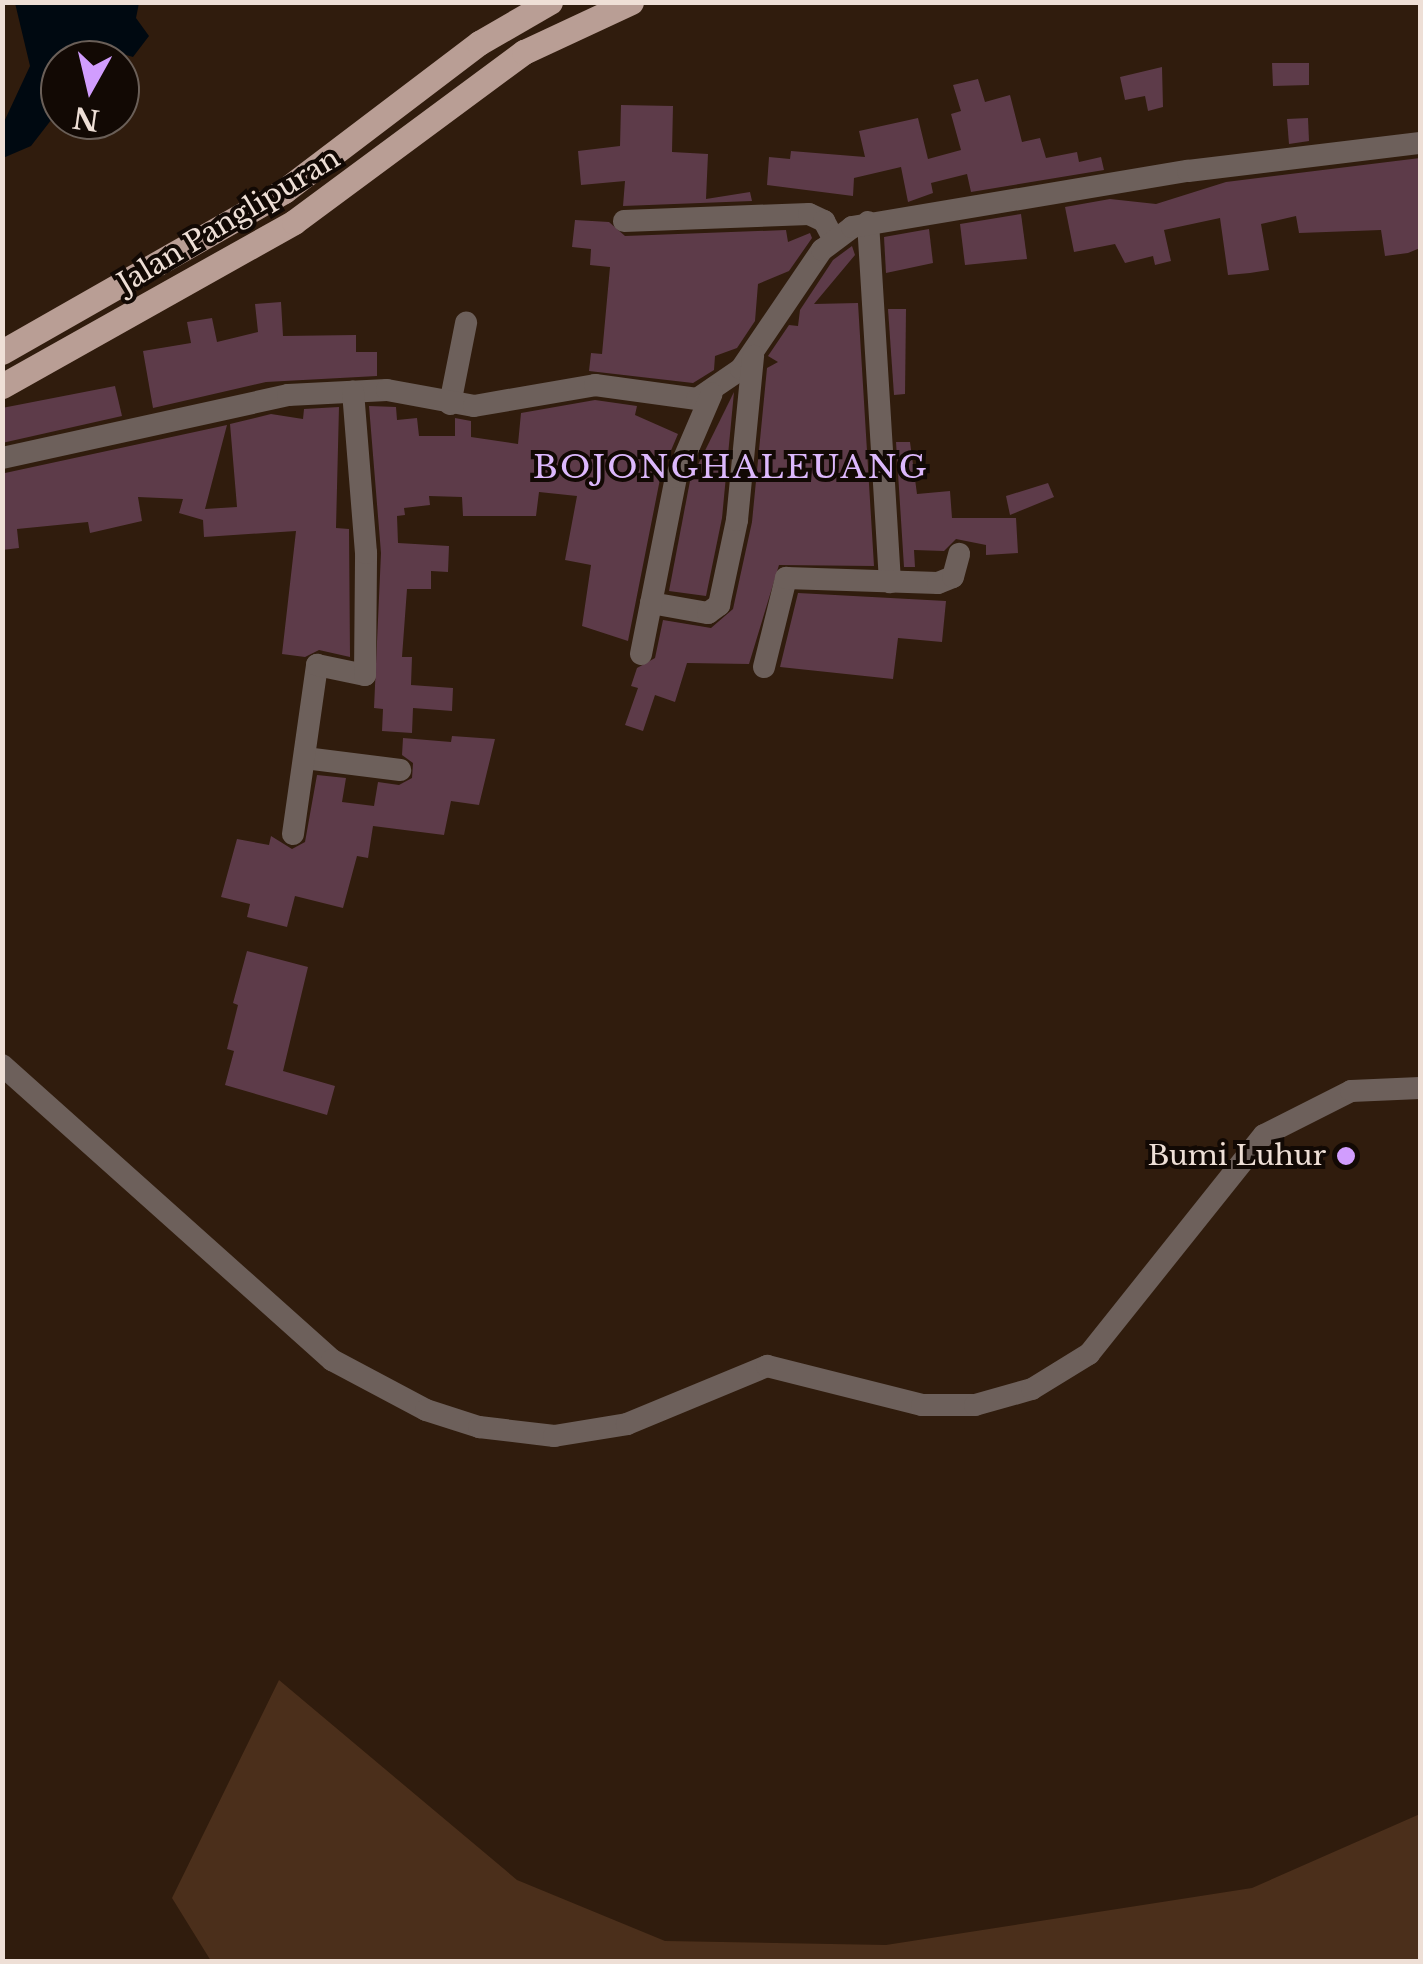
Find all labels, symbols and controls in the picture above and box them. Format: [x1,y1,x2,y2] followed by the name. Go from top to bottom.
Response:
[40,40,140,140] north arrow
[71,99,102,137] text: N
[112,142,346,300] street label: Jalan Panglipuran
[533,448,929,486] district label: BOJONGHALEUANG
[1148,1139,1326,1173] place label: Bumi Luhur
[1335,1145,1357,1167] marker: Bumi Luhur

